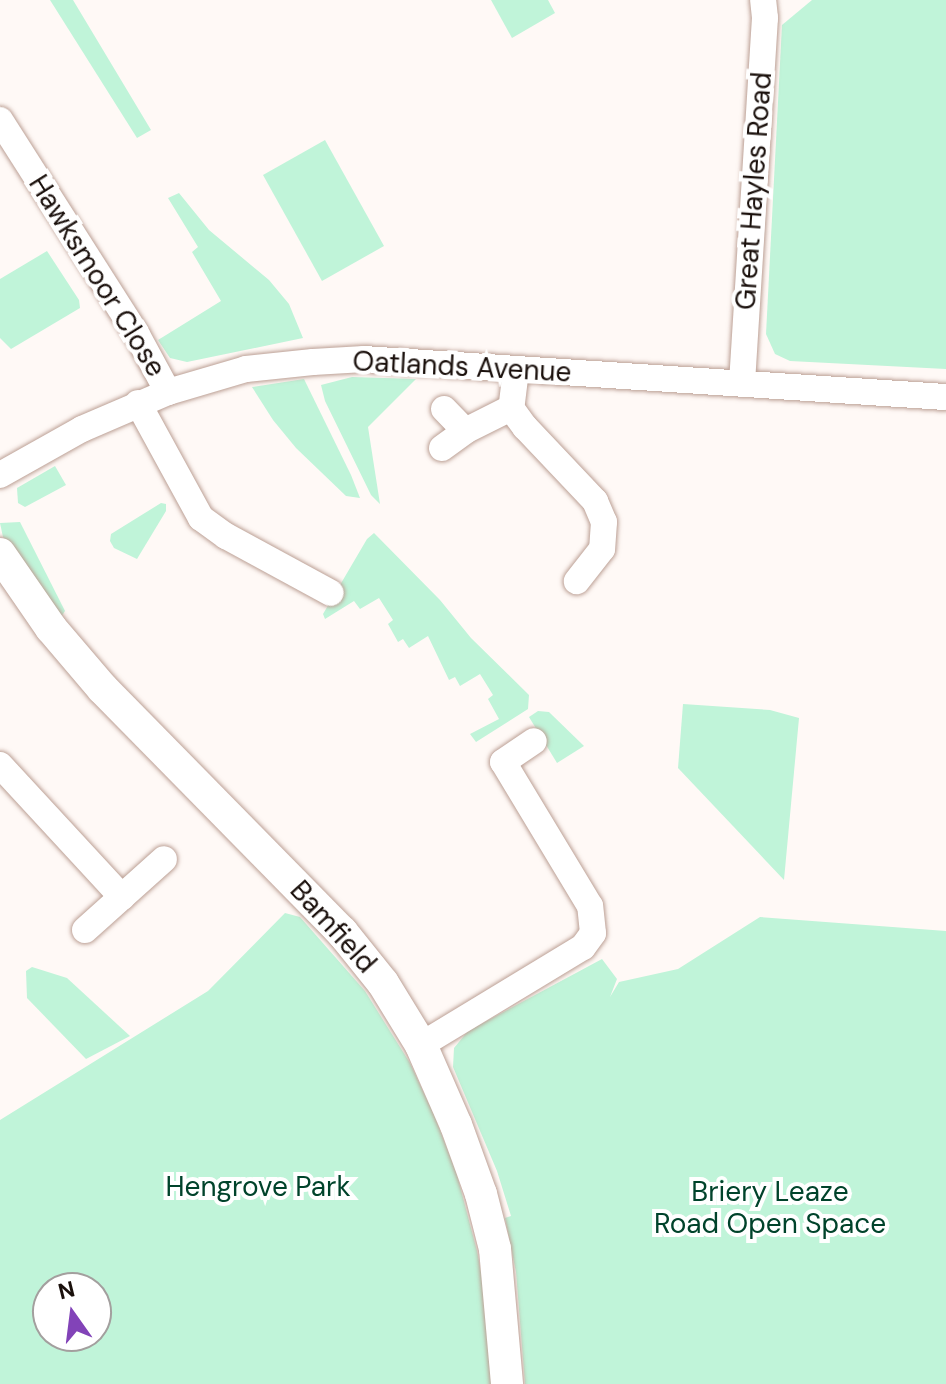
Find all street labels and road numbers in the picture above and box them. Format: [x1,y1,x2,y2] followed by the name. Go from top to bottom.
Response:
[729,71,779,311] street label: Great Hayles Road
[21,169,173,383] street label: Hawksmoor Close
[352,344,572,390] street label: Oatlands Avenue
[283,874,383,980] street label: Bamfield

